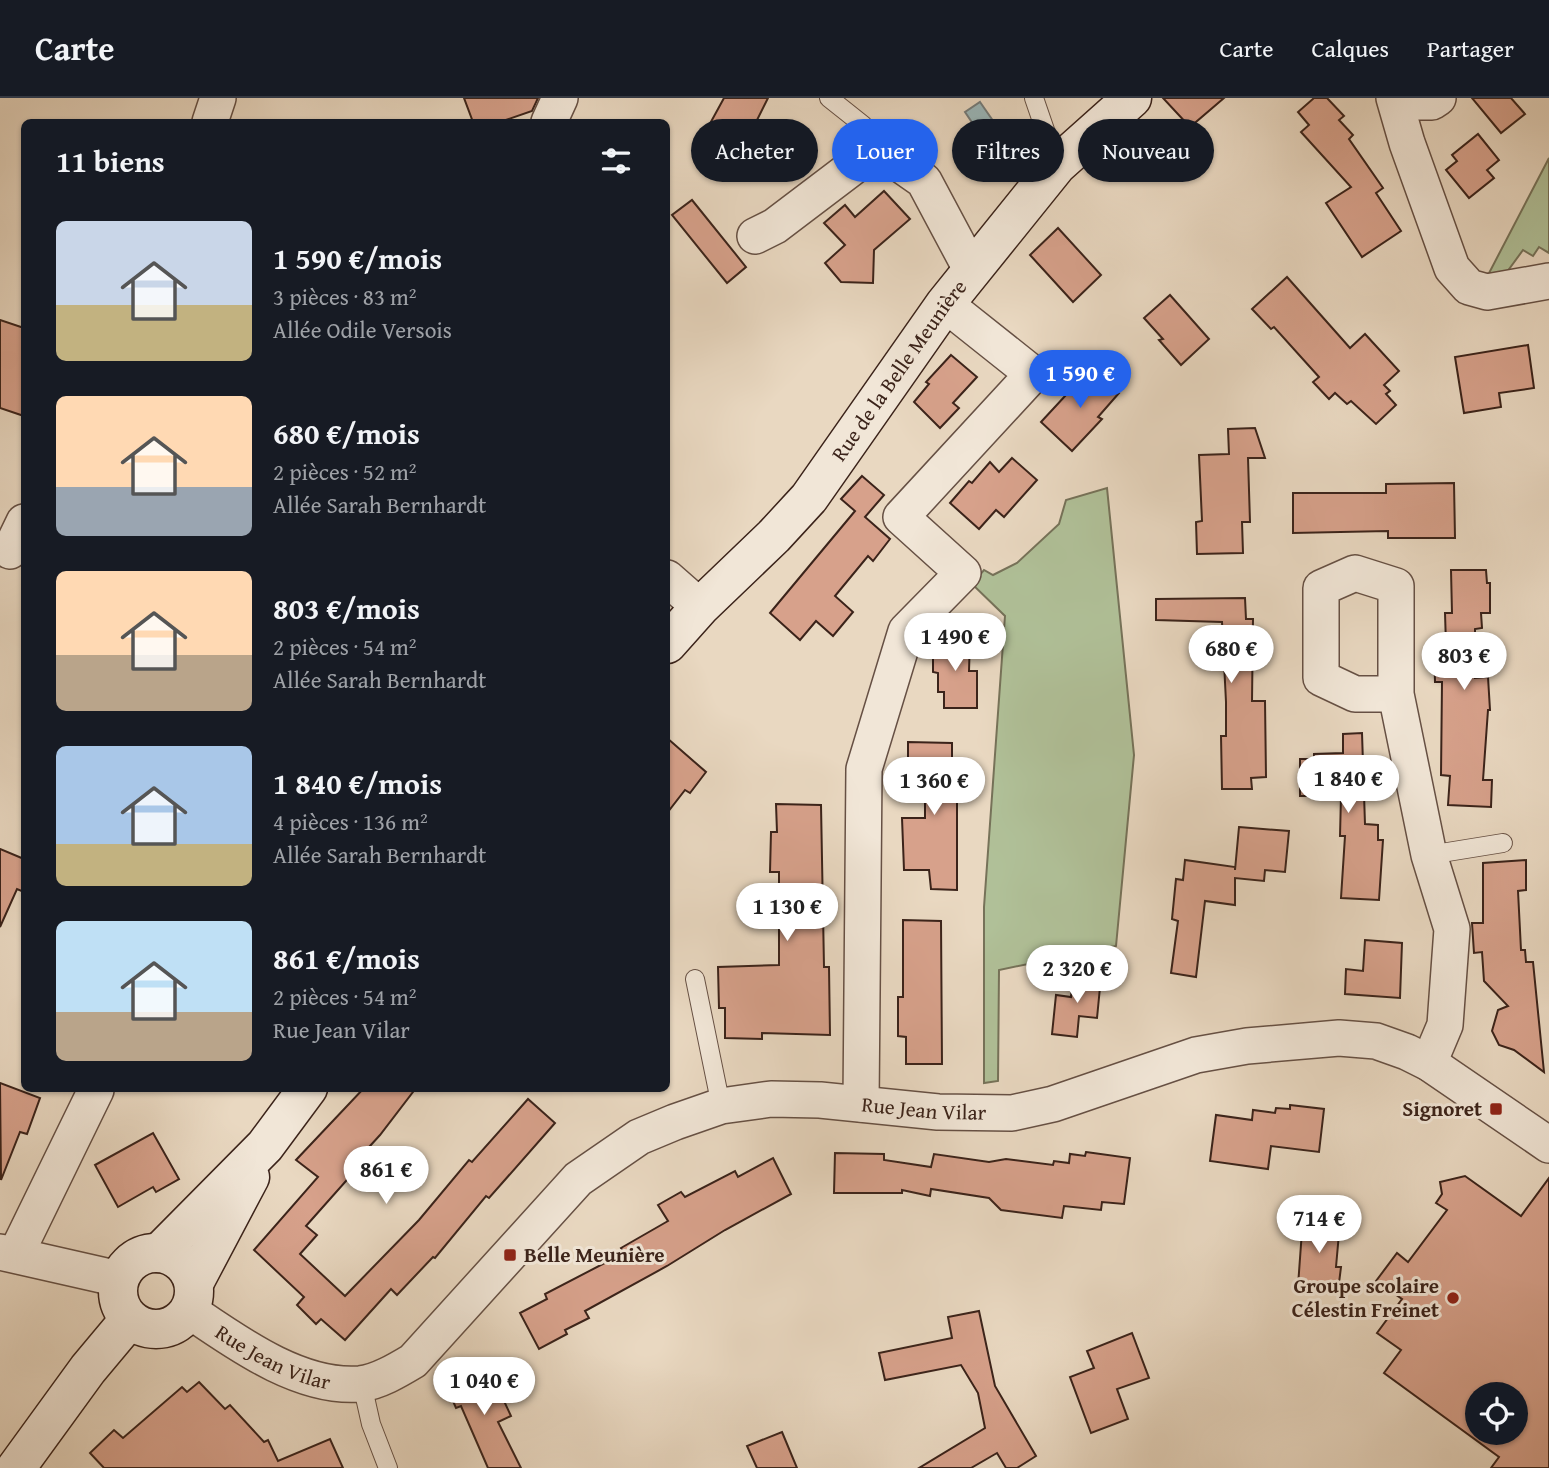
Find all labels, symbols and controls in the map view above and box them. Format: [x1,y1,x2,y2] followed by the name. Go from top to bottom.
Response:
[35,24,114,72] text: Carte
[1219,31,1273,66] text: Carte
[1311,31,1389,66] text: Calques
[1427,31,1514,66] text: Partager
[691,119,818,182] chip: Acheter
[832,119,938,182] chip: Louer
[952,119,1064,182] chip: Filtres
[1078,119,1214,182] chip: Nouveau
[56,139,165,183] text: 11 biens
[597,142,635,180] icon: filters
[273,236,442,280] text: 1 590 €/mois
[112,249,196,333] icon: home
[823,272,974,467] street label: Rue de la Belle Meunière
[273,280,417,313] text: 3 pièces · 83 m²
[273,313,452,346] text: Allée Odile Versois
[1015,350,1145,410] pin: 1 590 €
[1045,356,1115,389] text: 1 590 €
[273,411,420,455] text: 680 €/mois
[112,424,196,508] icon: home
[273,455,417,488] text: 2 pièces · 52 m²
[273,488,486,521] text: Allée Sarah Bernhardt
[273,586,420,630] text: 803 €/mois
[112,599,196,683] icon: home
[890,614,1020,673] pin: 1 490 €
[920,619,990,652] text: 1 490 €
[1182,626,1280,685] pin: 680 €
[273,630,417,663] text: 2 pièces · 54 m²
[1205,631,1257,664] text: 680 €
[1415,632,1513,692] pin: 803 €
[1438,638,1490,671] text: 803 €
[273,663,486,696] text: Allée Sarah Bernhardt
[1283,756,1413,815] pin: 1 840 €
[869,758,999,817] pin: 1 360 €
[273,761,442,805] text: 1 840 €/mois
[1313,761,1383,794] text: 1 840 €
[899,763,969,796] text: 1 360 €
[112,774,196,858] icon: home
[273,805,428,838] text: 4 pièces · 136 m²
[273,838,486,871] text: Allée Sarah Bernhardt
[722,884,852,943] pin: 1 130 €
[752,889,822,922] text: 1 130 €
[273,936,420,980] text: 861 €/mois
[1012,946,1142,1005] pin: 2 320 €
[112,949,196,1033] icon: home
[1042,951,1112,984] text: 2 320 €
[273,980,417,1013] text: 2 pièces · 54 m²
[273,1013,410,1046] text: Rue Jean Vilar
[860,1088,987,1128] street label: Rue Jean Vilar
[1402,1093,1482,1124] place label: Signoret
[1488,1101,1504,1117] marker: Signoret
[337,1146,435,1206] pin: 861 €
[360,1152,412,1185] text: 861 €
[1270,1196,1368,1255] pin: 714 €
[1293,1201,1345,1234] text: 714 €
[524,1239,665,1270] place label: Belle Meunière
[502,1247,518,1263] marker: Belle Meunière
[1292,1270,1439,1325] place label: Groupe scolaire Célestin Freinet
[1445,1290,1461,1306] marker: Groupe scolaire Célestin Freinet
[209,1316,333,1397] street label: Rue Jean Vilar
[419,1358,549,1417] pin: 1 040 €
[449,1363,519,1396] text: 1 040 €
[1465,1382,1528,1445] map controls
[1465,1382,1528,1445] button: locate

